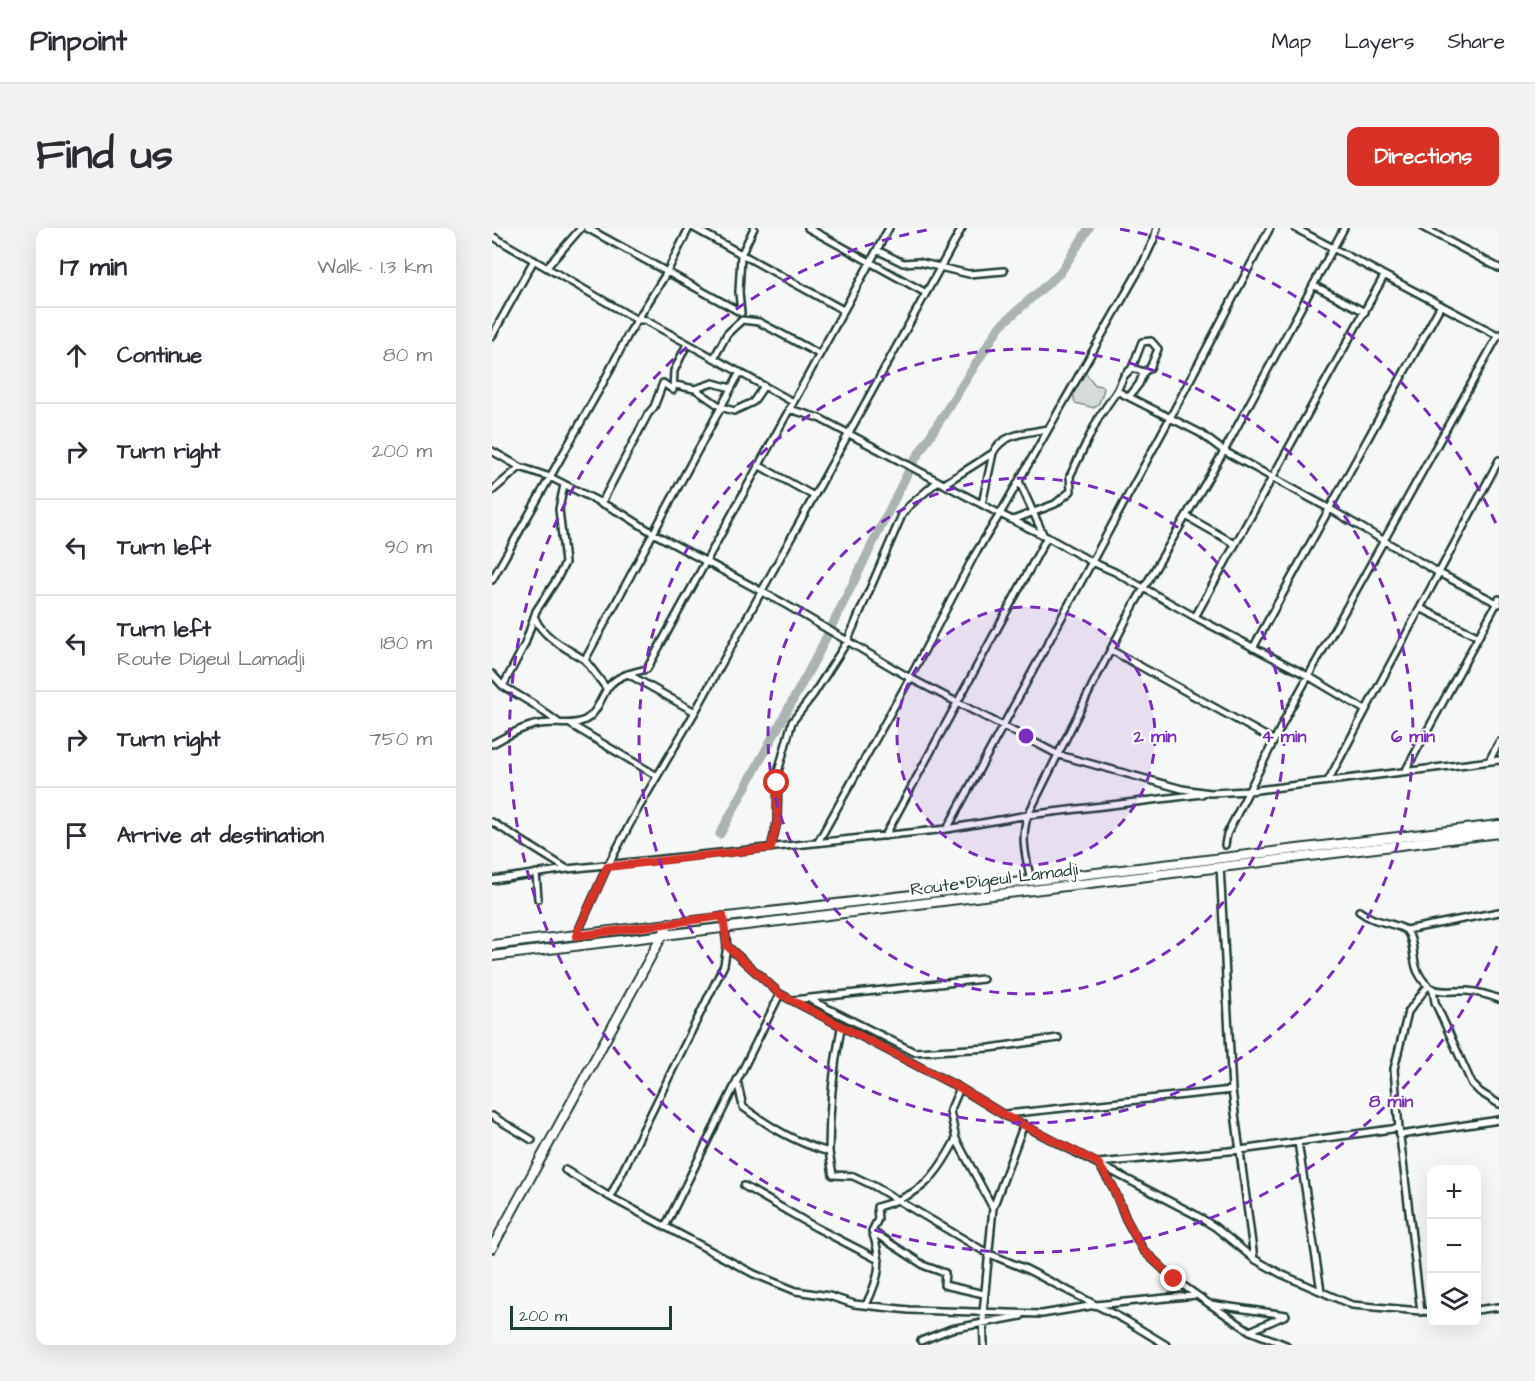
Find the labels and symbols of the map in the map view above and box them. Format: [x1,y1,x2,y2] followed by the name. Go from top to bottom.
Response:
[1132,724,1177,749] text: 2 min
[1261,724,1307,749] text: 4 min
[1391,724,1435,749] text: 6 min
[1016,726,1036,746] centre of rings
[763,769,789,795] route start
[909,857,1080,903] street label: Route Digeul Lamadji
[1369,1089,1413,1114] text: 8 min
[1160,1265,1186,1291] route end
[510,1303,672,1330] scale bar

